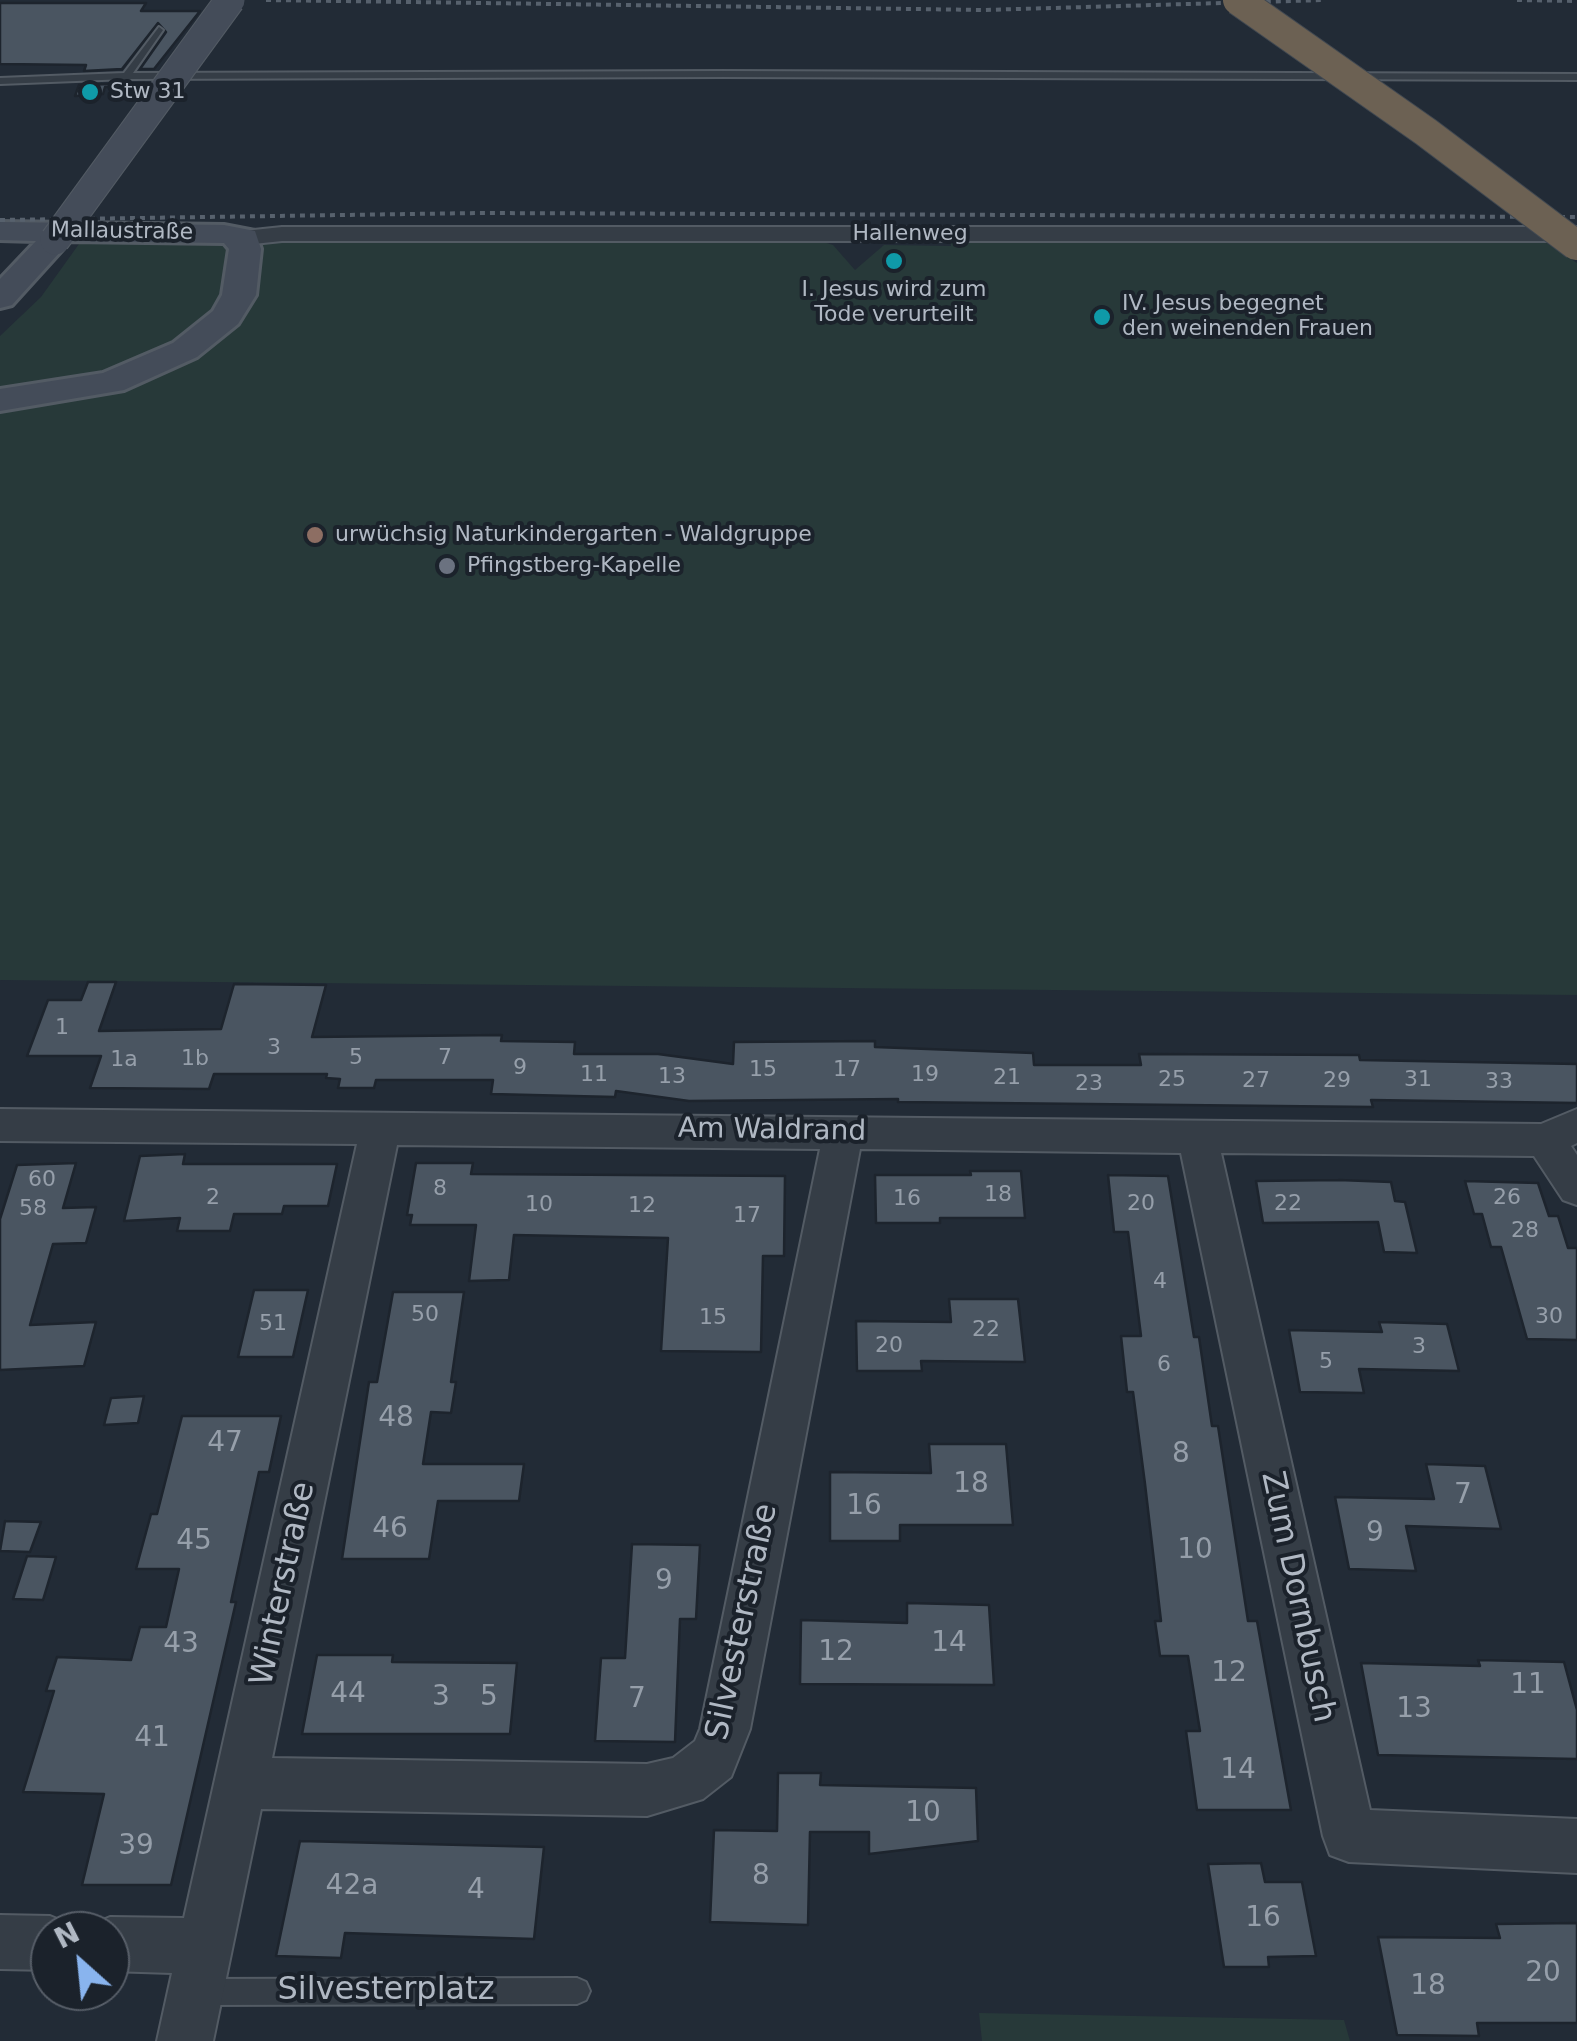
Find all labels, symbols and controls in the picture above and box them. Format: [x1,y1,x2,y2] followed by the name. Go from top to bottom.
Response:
[110,79,186,105] place label: Stw 31
[79,81,101,103] marker: Stw 31
[51,218,193,246] street label: Mallaustraße
[852,221,968,247] street label: Hallenweg
[883,250,905,272] marker: I. Jesus wird zum Tode verurteilt
[801,277,987,328] place label: I. Jesus wird zum Tode verurteilt
[1122,291,1373,342] place label: IV. Jesus begegnet den weinenden Frauen
[1091,306,1113,328] marker: IV. Jesus begegnet den weinenden Frauen
[335,522,812,548] place label: urwüchsig Naturkindergarten - Waldgruppe
[304,524,326,546] marker: urwüchsig Naturkindergarten - Waldgruppe
[467,553,681,579] place label: Pfingstberg-Kapelle
[436,555,458,577] marker: Pfingstberg-Kapelle
[55,1015,69,1041] house number: 1
[267,1035,281,1061] house number: 3
[349,1045,363,1071] house number: 5
[438,1045,452,1071] house number: 7
[181,1046,209,1072] house number: 1b
[110,1047,138,1073] house number: 1a
[513,1055,527,1081] house number: 9
[749,1057,777,1083] house number: 15
[833,1057,861,1083] house number: 17
[580,1062,608,1088] house number: 11
[911,1062,939,1088] house number: 19
[658,1064,686,1090] house number: 13
[993,1065,1021,1091] house number: 21
[1158,1067,1186,1093] house number: 25
[1404,1067,1432,1093] house number: 31
[1242,1068,1270,1094] house number: 27
[1323,1068,1351,1094] house number: 29
[1485,1069,1513,1095] house number: 33
[1075,1071,1103,1097] house number: 23
[678,1113,866,1149] street label: Am Waldrand
[28,1167,56,1193] house number: 60
[433,1176,447,1202] house number: 8
[984,1182,1012,1208] house number: 18
[206,1185,220,1211] house number: 2
[1493,1185,1521,1211] house number: 26
[893,1186,921,1212] house number: 16
[1127,1191,1155,1217] house number: 20
[1274,1191,1302,1217] house number: 22
[525,1192,553,1218] house number: 10
[628,1193,656,1219] house number: 12
[19,1196,47,1222] house number: 58
[733,1203,761,1229] house number: 17
[1511,1218,1539,1244] house number: 28
[1153,1269,1167,1295] house number: 4
[411,1302,439,1328] house number: 50
[1535,1304,1563,1330] house number: 30
[699,1305,727,1331] house number: 15
[259,1311,287,1337] house number: 51
[972,1317,1000,1343] house number: 22
[875,1333,903,1359] house number: 20
[1412,1334,1426,1360] house number: 3
[1319,1349,1333,1375] house number: 5
[1157,1352,1171,1378] house number: 6
[378,1402,414,1436] house number: 48
[207,1427,243,1461] house number: 47
[1172,1438,1190,1472] house number: 8
[953,1468,989,1502] house number: 18
[1252,1468,1342,1726] street label: Zum Dornbusch
[244,1479,324,1689] street label: Winterstraße
[1454,1479,1472,1513] house number: 7
[846,1490,882,1524] house number: 16
[699,1500,787,1744] street label: Silvesterstraße
[372,1513,408,1547] house number: 46
[1366,1517,1384,1551] house number: 9
[176,1525,212,1559] house number: 45
[1177,1534,1213,1568] house number: 10
[655,1565,673,1599] house number: 9
[931,1627,967,1661] house number: 14
[163,1628,199,1662] house number: 43
[818,1636,854,1670] house number: 12
[1211,1657,1247,1691] house number: 12
[1510,1669,1546,1703] house number: 11
[330,1678,366,1712] house number: 44
[432,1681,450,1715] house number: 3
[480,1681,498,1715] house number: 5
[628,1683,646,1717] house number: 7
[1396,1693,1432,1727] house number: 13
[134,1722,170,1756] house number: 41
[1220,1754,1256,1788] house number: 14
[905,1797,941,1831] house number: 10
[118,1830,154,1864] house number: 39
[752,1860,770,1894] house number: 8
[326,1870,378,1904] house number: 42a
[467,1874,485,1908] house number: 4
[1245,1902,1281,1936] house number: 16
[30,1911,130,2011] north arrow
[49,1916,85,1956] text: N
[1525,1957,1561,1991] house number: 20
[1410,1970,1446,2004] house number: 18
[278,1972,494,2010] street label: Silvesterplatz

